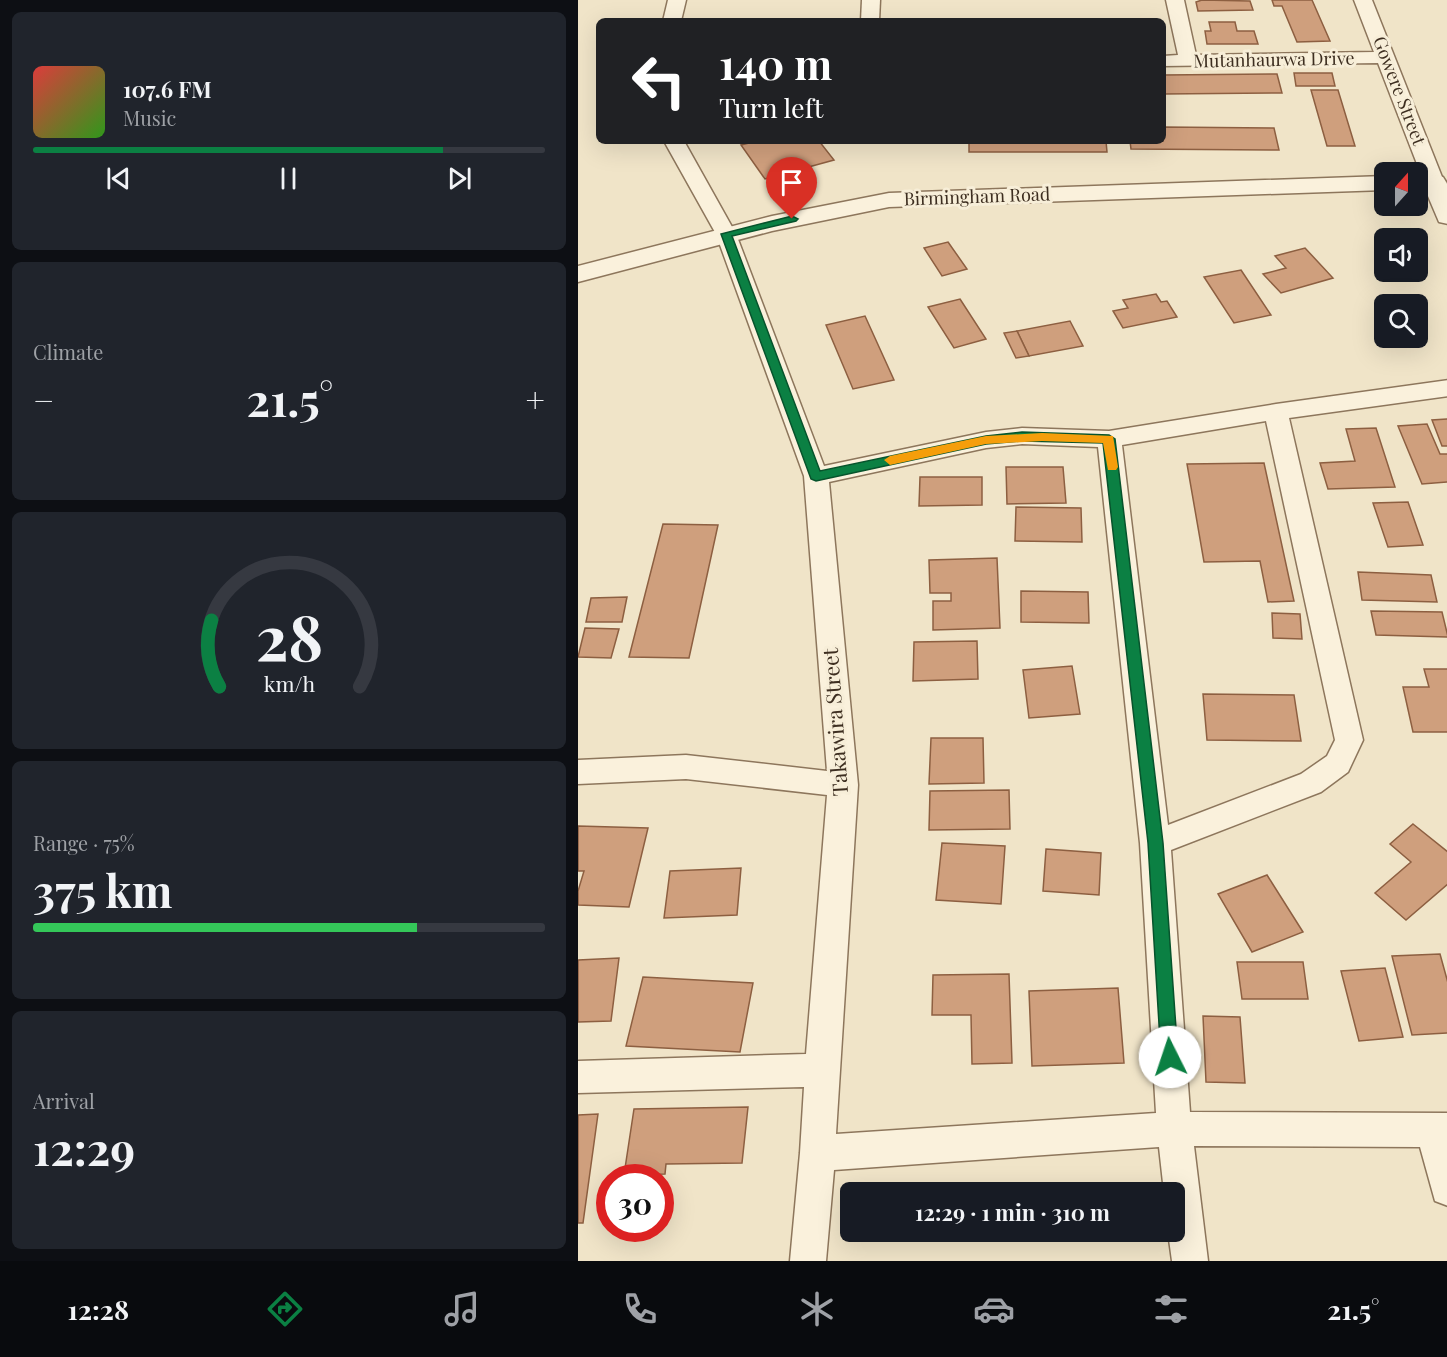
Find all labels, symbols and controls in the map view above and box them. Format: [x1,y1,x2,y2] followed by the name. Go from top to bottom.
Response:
[1368,33,1432,149] street label: Gowere Street
[719,35,832,91] text: 140 m
[620,42,698,120] icon: left
[1193,46,1355,72] street label: Mutanhaurwa Drive
[123,74,212,104] text: 107.6 FM
[719,89,823,125] text: Turn left
[123,104,176,131] text: Music
[766,157,817,219] pin
[102,162,135,195] icon: previous
[272,162,305,195] icon: pause
[443,162,476,195] icon: next
[1374,162,1428,216] north arrow
[1374,162,1428,348] map controls
[775,166,808,199] icon: arrive
[903,181,1051,211] street label: Birmingham Road
[1374,228,1428,282] button: sound
[1374,294,1428,348] button: search
[33,338,103,365] text: Climate
[247,368,333,428] text: 21.5°
[33,377,54,421] text: −
[526,377,545,421] text: +
[255,594,323,678] text: 28
[815,647,853,797] street label: Takawira Street
[263,670,315,698] text: km/h
[33,829,135,856] text: Range · 75%
[33,859,172,919] text: 375 km
[1138,1025,1202,1089] position arrow
[33,1087,95,1114] text: Arrival
[33,1117,135,1177] text: 12:29
[596,1164,674,1242] speed limit sign: 30
[915,1197,1110,1227] text: 12:29 · 1 min · 310 m
[264,1288,306,1330] icon: directions
[441,1288,483,1330] icon: music
[619,1288,661,1330] icon: phone
[796,1288,838,1330] icon: climate
[973,1288,1015,1330] icon: car
[1150,1288,1192,1330] icon: filters
[68,1291,129,1327] text: 12:28
[1327,1291,1379,1327] text: 21.5°

